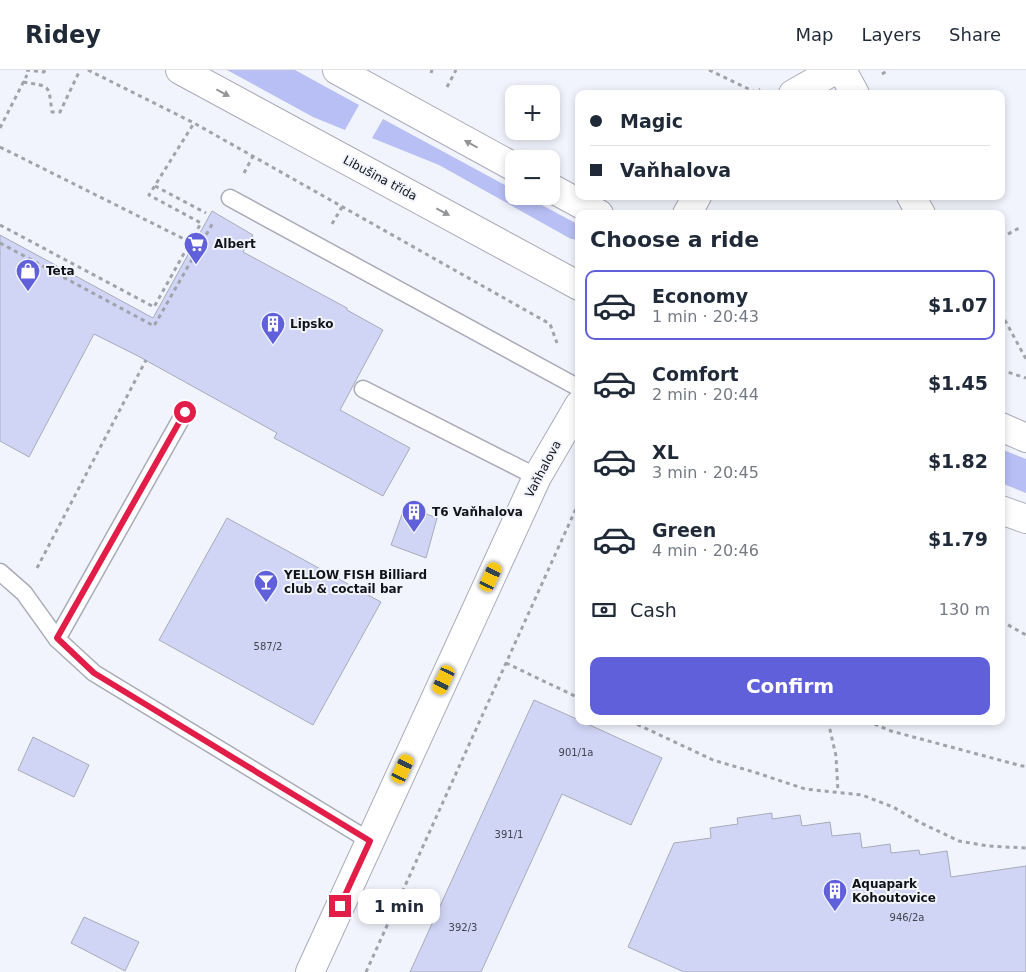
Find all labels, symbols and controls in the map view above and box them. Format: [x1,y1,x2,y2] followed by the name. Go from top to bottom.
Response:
[25,21,101,49] text: Ridey
[795,24,833,45] text: Map
[861,24,921,45] text: Layers
[949,24,1001,45] text: Share
[505,85,560,205] map controls
[505,85,560,140] button: +
[216,89,231,97] one-way arrow
[620,110,683,132] text: Magic
[464,139,478,148] one-way arrow
[505,150,560,205] button: −
[341,153,419,203] street label: Libušina třída
[620,159,731,181] text: Vaňhalova
[436,208,450,216] one-way arrow
[590,227,759,252] text: Choose a ride
[183,231,209,265] supermarket icon: Albert
[214,237,256,251] place label: Albert
[15,258,41,292] shop icon: Teta
[46,264,75,278] place label: Teta
[592,283,637,328] icon: car
[652,285,748,307] text: Economy
[928,294,988,316] text: $1.07
[652,307,759,326] text: 1 min · 20:43
[260,311,286,345] building icon: Lipsko
[290,317,333,331] place label: Lipsko
[592,361,637,406] icon: car
[652,363,739,385] text: Comfort
[928,372,988,394] text: $1.45
[652,385,759,404] text: 2 min · 20:44
[174,401,196,423] route start
[522,438,564,500] street label: Vaňhalova
[592,439,637,484] icon: car
[652,441,679,463] text: XL
[928,450,988,472] text: $1.82
[652,463,759,482] text: 3 min · 20:45
[401,499,427,533] building icon: T6 Vaňhalova
[432,505,523,519] place label: T6 Vaňhalova
[592,517,637,562] icon: car
[652,519,716,541] text: Green
[928,528,988,550] text: $1.79
[652,541,759,560] text: 4 min · 20:46
[477,560,504,594] car
[283,568,427,596] place label: YELLOW FISH Billiard club & coctail bar
[253,569,279,603] bar icon: YELLOW FISH Billiard club & coctail bar
[590,596,618,624] icon: cash
[630,599,677,621] text: Cash
[939,600,990,619] text: 130 m
[254,641,282,652] house number: 587/2
[590,657,990,715] button: Confirm
[430,663,457,697] car
[559,747,593,758] house number: 901/1a
[389,752,416,786] car
[495,829,523,840] house number: 391/1
[852,877,936,905] place label: Aquapark Kohoutovice
[822,878,848,912] building icon: Aquapark Kohoutovice
[358,888,440,924] callout: 1 min
[329,895,351,917] route end
[374,897,424,916] text: 1 min
[890,912,924,923] house number: 946/2a
[449,922,477,933] house number: 392/3

